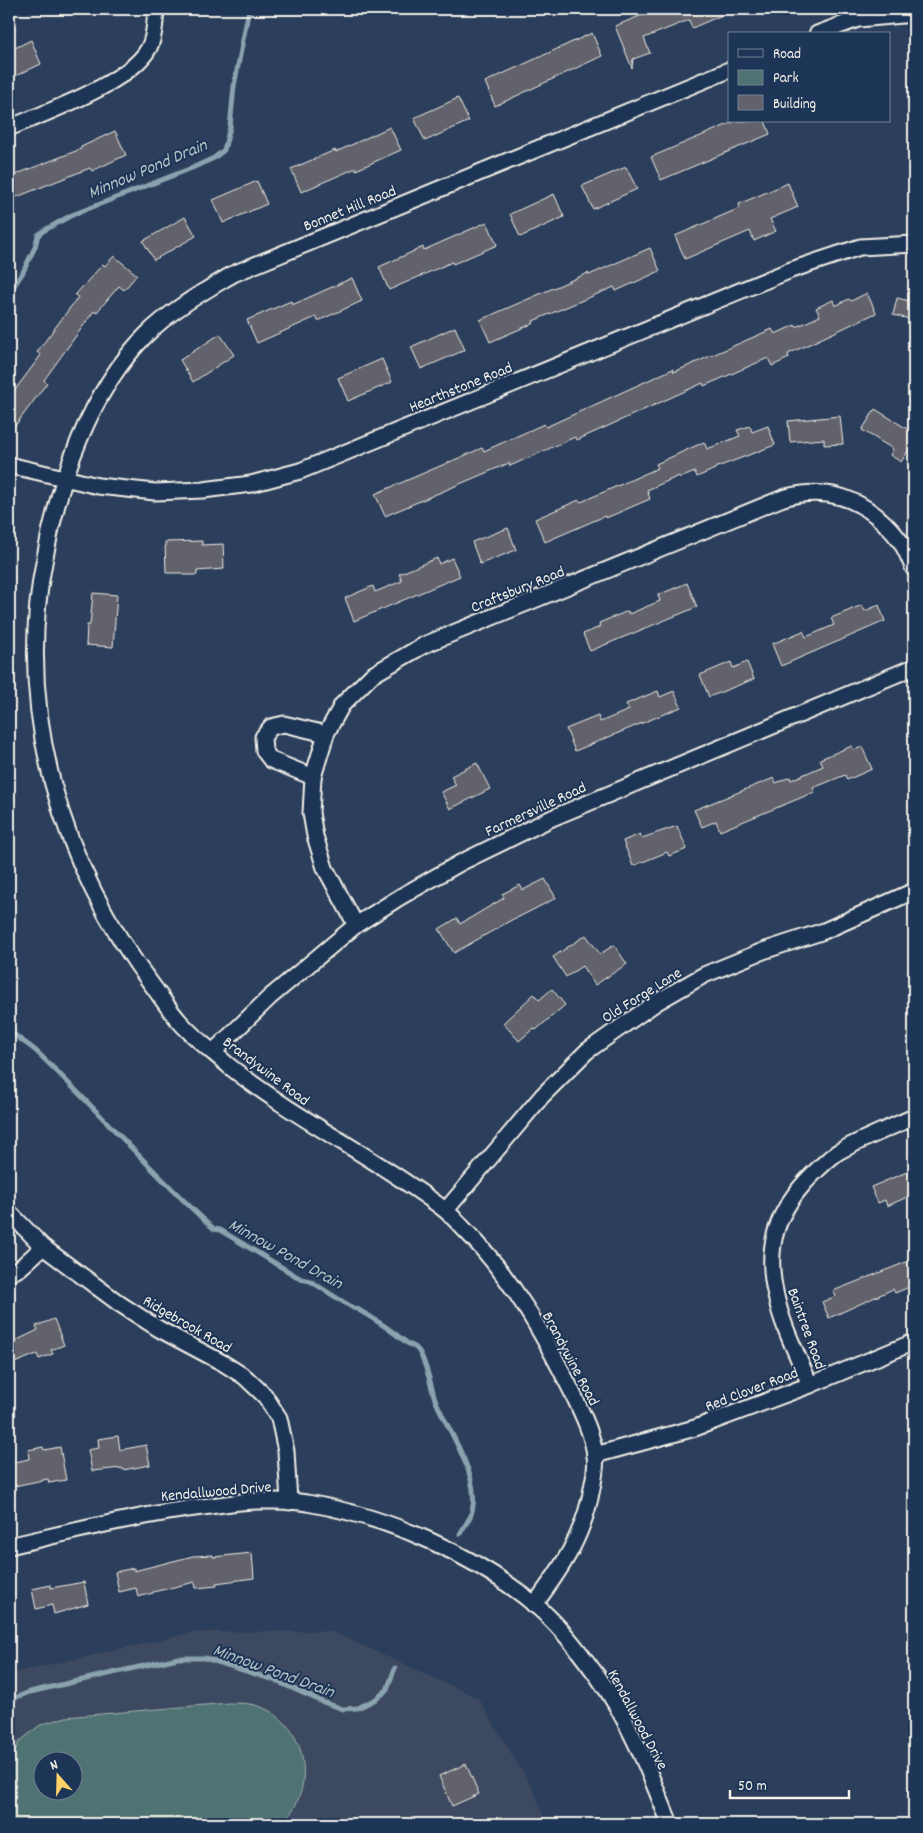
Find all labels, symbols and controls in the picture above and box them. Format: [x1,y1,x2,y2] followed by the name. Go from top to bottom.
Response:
[728,32,890,122] legend
[773,44,801,66] text: Road
[773,68,799,90] text: Park
[773,94,816,116] text: Building
[85,134,212,207] water label: Minnow Pond Drain
[300,180,400,238] street label: Bonnet Hill Road
[406,357,516,420] street label: Hearthstone Road
[468,561,568,620] street label: Craftsbury Road
[482,777,590,844] street label: Farmersville Road
[598,962,687,1030] street label: Old Forge Lane
[217,1032,314,1112] street label: Brandywine Road
[223,1213,347,1297] water label: Minnow Pond Drain
[780,1285,831,1373] street label: Baintree Road
[138,1290,236,1360] street label: Ridgebrook Road
[535,1308,604,1410] street label: Brandywine Road
[702,1362,802,1419] street label: Red Clover Road
[160,1476,273,1509] street label: Kendallwood Drive
[209,1639,338,1706] water label: Minnow Pond Drain
[601,1666,673,1775] street label: Kendallwood Drive
[32,1750,82,1800] north arrow
[48,1755,61,1776] text: N
[730,1768,849,1800] scale bar
[738,1776,767,1798] text: 50 m

